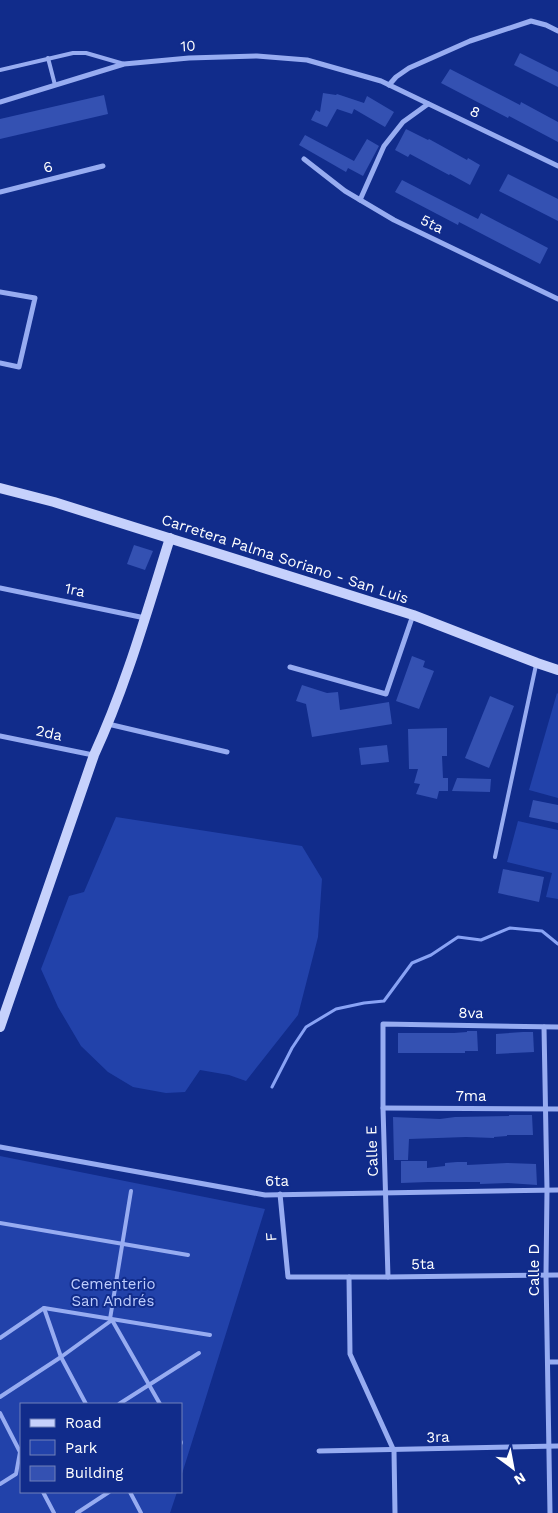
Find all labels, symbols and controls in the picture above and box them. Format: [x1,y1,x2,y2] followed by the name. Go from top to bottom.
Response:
[180,37,196,55] street label: 10
[467,102,483,122] street label: 8
[41,157,55,177] street label: 6
[417,211,447,237] street label: 5ta
[159,510,411,608] street label: Carretera Palma Soriano - San Luis
[63,579,87,601] street label: 1ra
[34,721,64,745] street label: 2da
[458,1004,484,1022] street label: 8va
[455,1087,487,1105] street label: 7ma
[362,1125,382,1177] street label: Calle E
[265,1172,289,1190] street label: 6ta
[262,1232,280,1242] street label: F
[525,1244,543,1296] street label: Calle D
[411,1255,435,1273] street label: 5ta
[70,1275,156,1310] park label: Cementerio San Andrés
[20,1403,182,1493] legend
[65,1414,102,1432] text: Road
[426,1428,450,1446] street label: 3ra
[65,1439,98,1457] text: Park
[488,1443,538,1493] north arrow
[65,1464,123,1482] text: Building
[511,1469,529,1489] text: N

